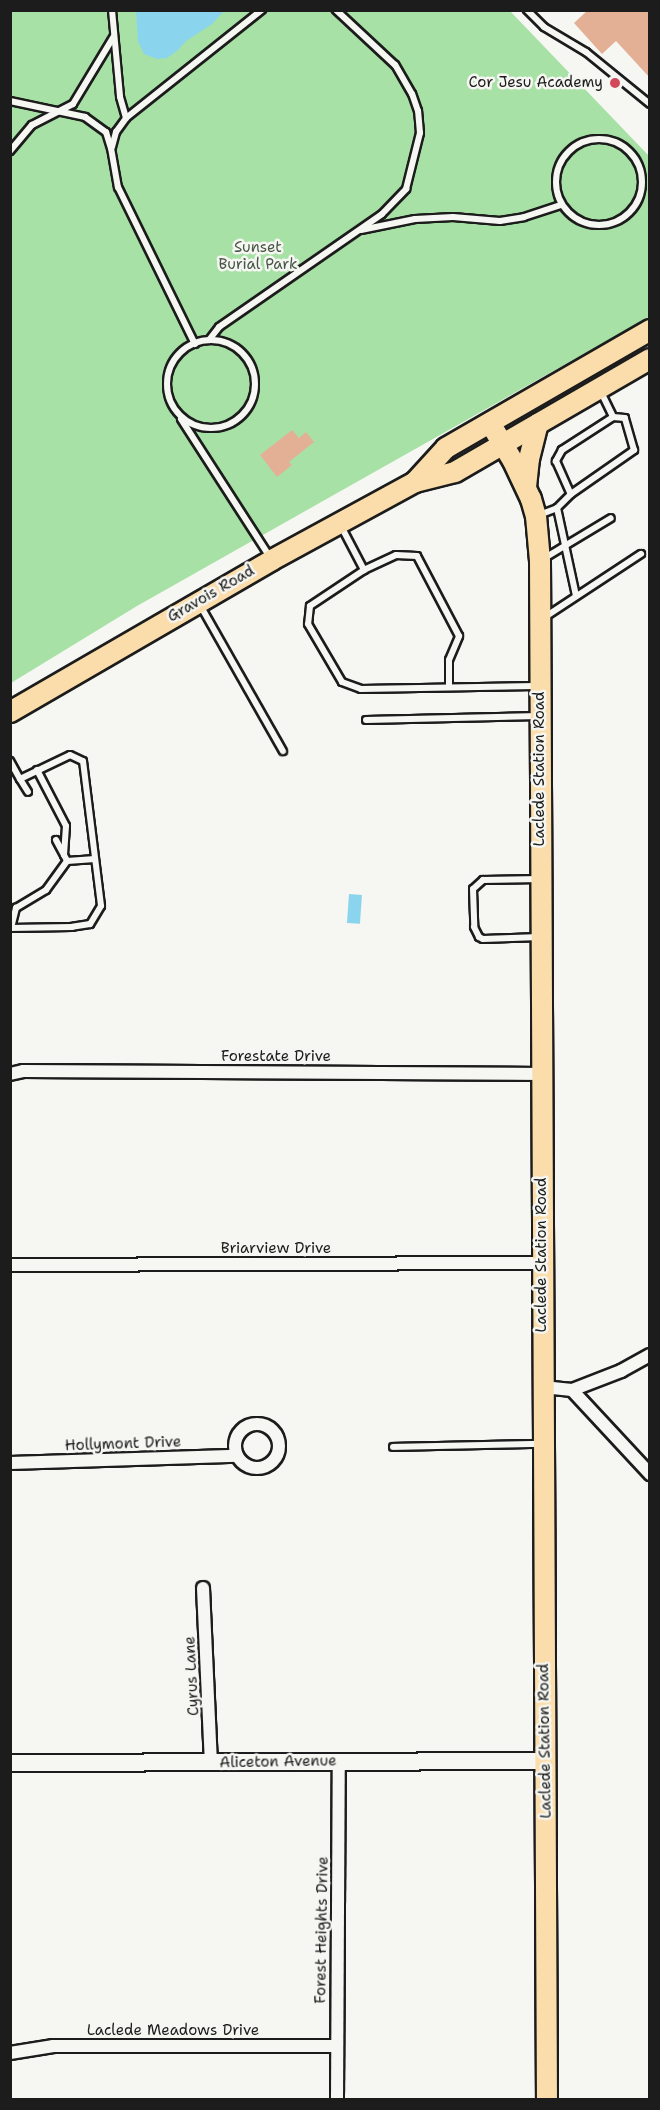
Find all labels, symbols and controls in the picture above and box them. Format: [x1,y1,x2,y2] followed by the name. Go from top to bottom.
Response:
[468,74,603,92] place label: Cor Jesu Academy
[608,76,622,90] marker: Cor Jesu Academy
[218,238,298,273] park label: Sunset Burial Park
[164,562,258,626] street label: Gravois Road
[531,691,549,847] street label: Laclede Station Road
[221,1048,331,1066] street label: Forestate Drive
[533,1177,551,1333] street label: Laclede Station Road
[221,1240,331,1258] street label: Briarview Drive
[64,1433,182,1455] street label: Hollymont Drive
[181,1636,203,1716] street label: Cyrus Lane
[535,1663,555,1819] street label: Laclede Station Road
[219,1752,337,1772] street label: Aliceton Avenue
[312,1856,332,2004] street label: Forest Heights Drive
[87,2022,259,2040] street label: Laclede Meadows Drive

